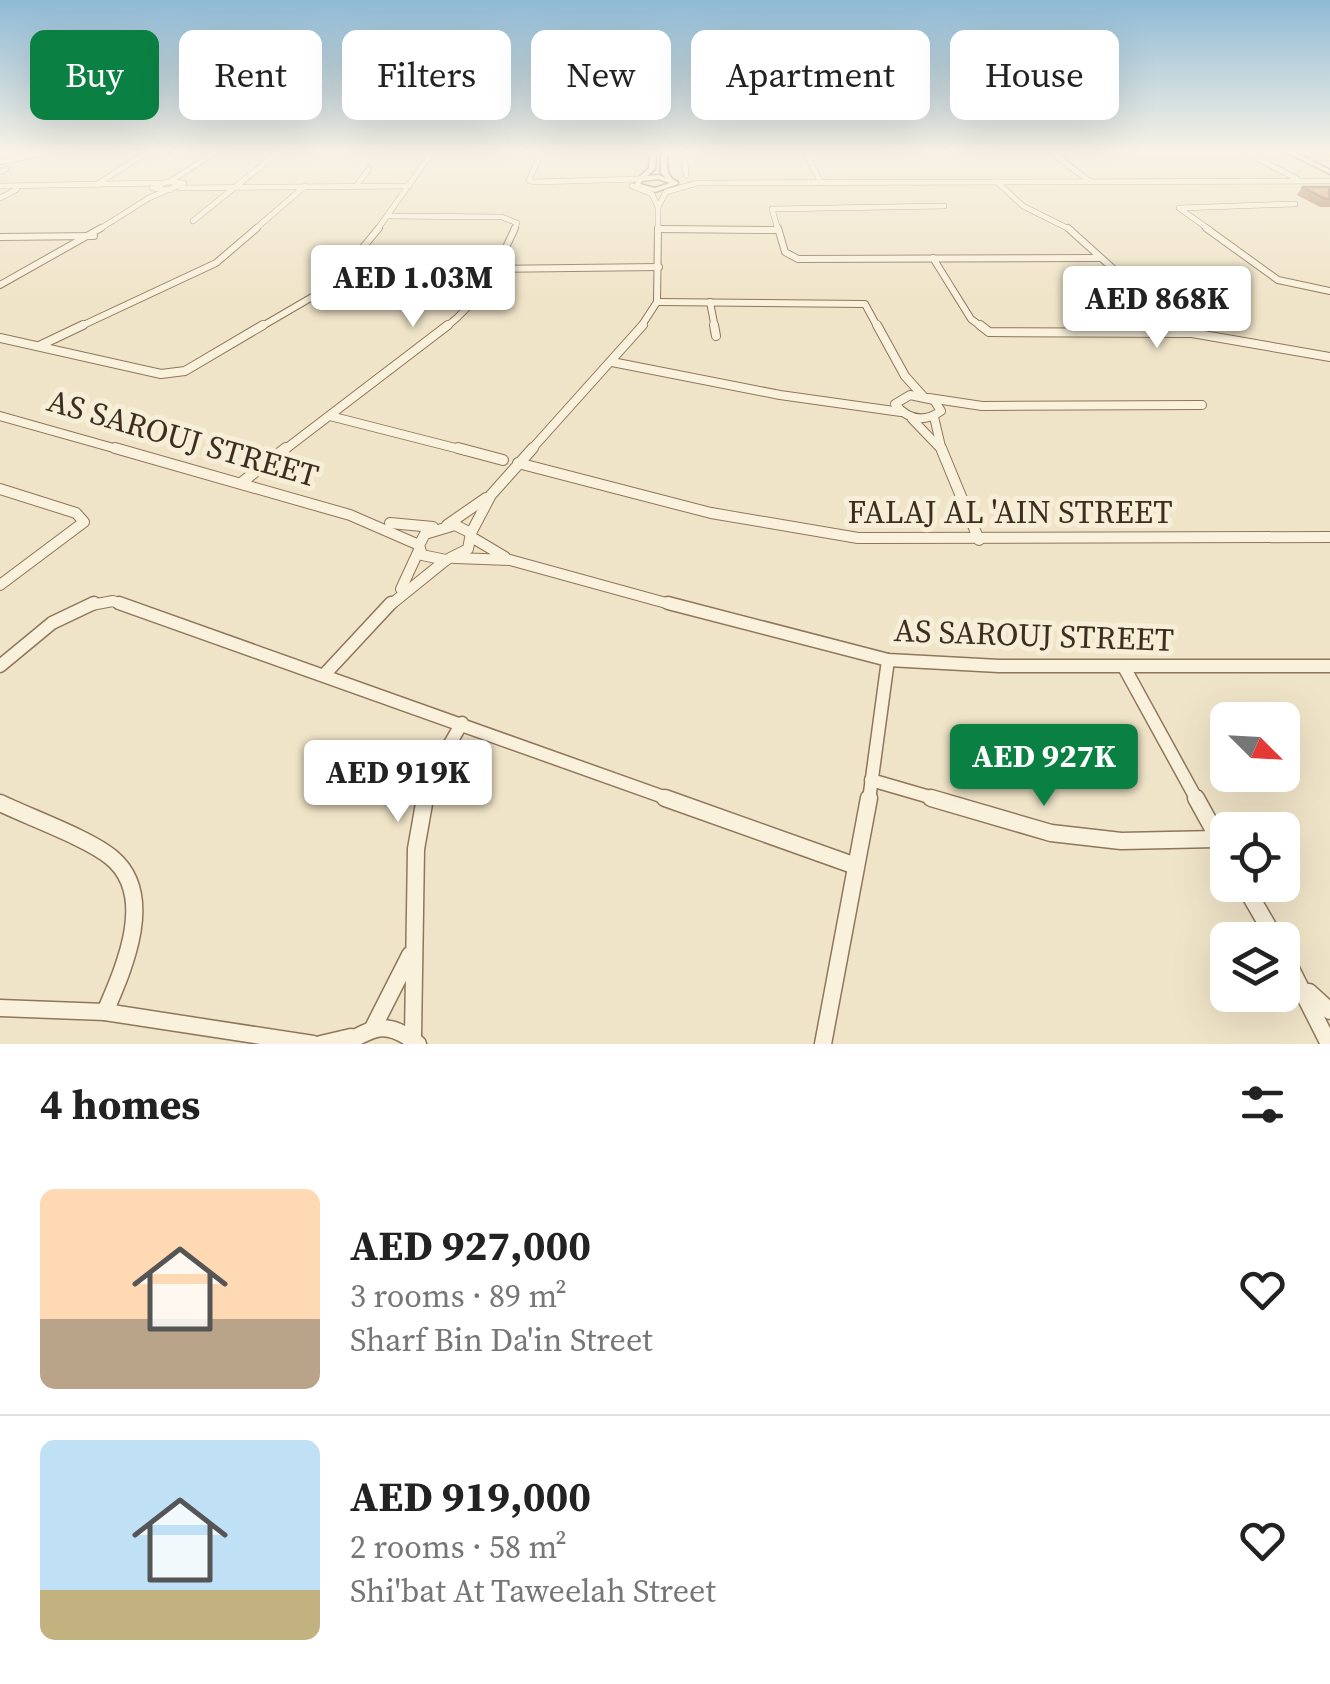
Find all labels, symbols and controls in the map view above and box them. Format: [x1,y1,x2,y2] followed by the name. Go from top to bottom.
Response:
[30,30,159,120] chip: Buy
[179,30,322,120] chip: Rent
[342,30,511,120] chip: Filters
[531,30,671,120] chip: New
[691,30,930,120] chip: Apartment
[950,30,1119,120] chip: House
[299,245,527,330] pin: AED 1.03M
[333,255,493,299] text: AED 1.03M
[1054,266,1260,351] pin: AED 868K
[1085,276,1229,320] text: AED 868K
[42,378,324,498] street label: AS SAROUJ STREET
[848,490,1172,534] street label: FALAJ AL 'AIN STREET
[893,608,1175,662] street label: AS SAROUJ STREET
[1210,702,1300,792] north arrow
[1210,702,1300,1012] map controls
[941,724,1147,809] pin: AED 927K
[972,734,1116,778] text: AED 927K
[295,740,501,825] pin: AED 919K
[326,750,470,794] text: AED 919K
[1210,812,1300,902] button: locate
[1210,922,1300,1012] button: layers
[40,1075,200,1133] text: 4 homes
[1235,1077,1290,1132] icon: filters
[350,1216,591,1274] text: AED 927,000
[120,1229,240,1349] icon: home
[1235,1262,1290,1317] icon: heart
[350,1274,567,1318] text: 3 rooms · 89 m²
[350,1318,653,1362] text: Sharf Bin Da'in Street
[350,1467,591,1525] text: AED 919,000
[120,1480,240,1600] icon: home
[1235,1513,1290,1568] icon: heart
[350,1525,567,1569] text: 2 rooms · 58 m²
[350,1569,716,1613] text: Shi'bat At Taweelah Street

